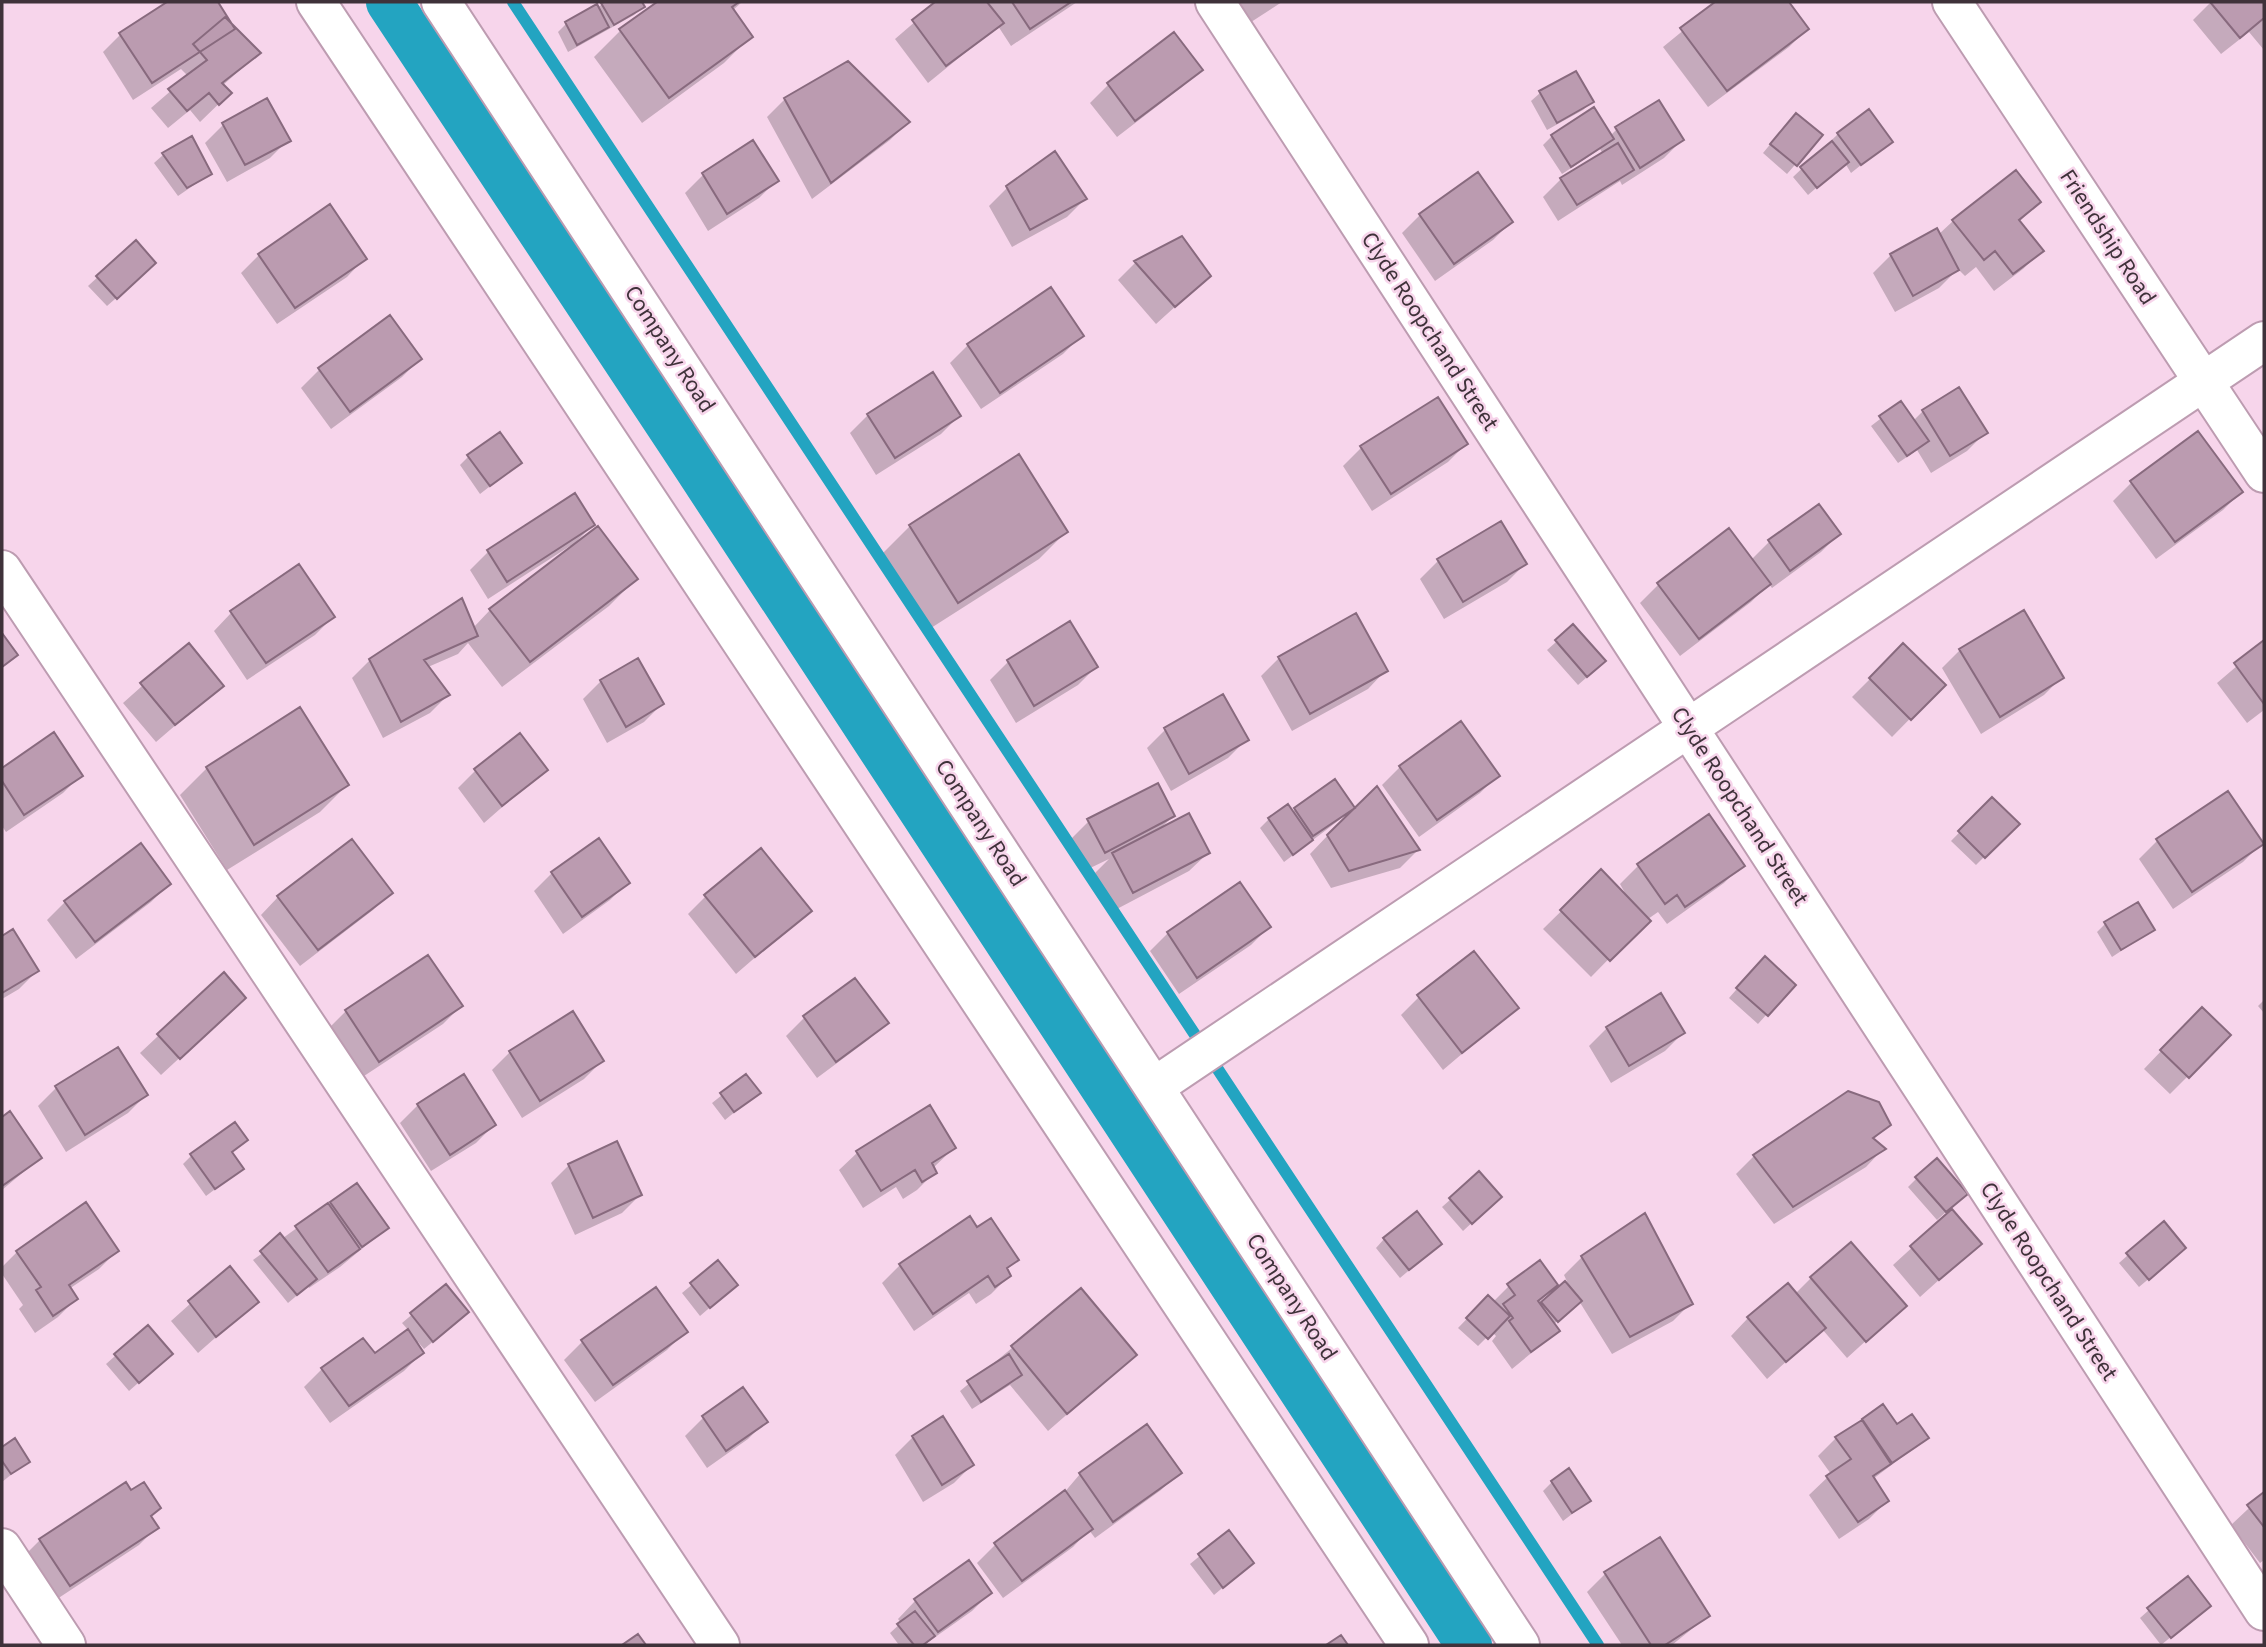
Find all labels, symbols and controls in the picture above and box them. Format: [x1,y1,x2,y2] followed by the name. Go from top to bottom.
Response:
[2052,163,2164,311] street label: Friendship Road
[1353,225,1507,437] street label: Clyde Roopchand Street
[616,279,724,419] street label: Company Road
[1663,700,1817,912] street label: Clyde Roopchand Street
[927,753,1035,893] street label: Company Road
[1972,1175,2126,1387] street label: Clyde Roopchand Street
[1238,1227,1346,1367] street label: Company Road

